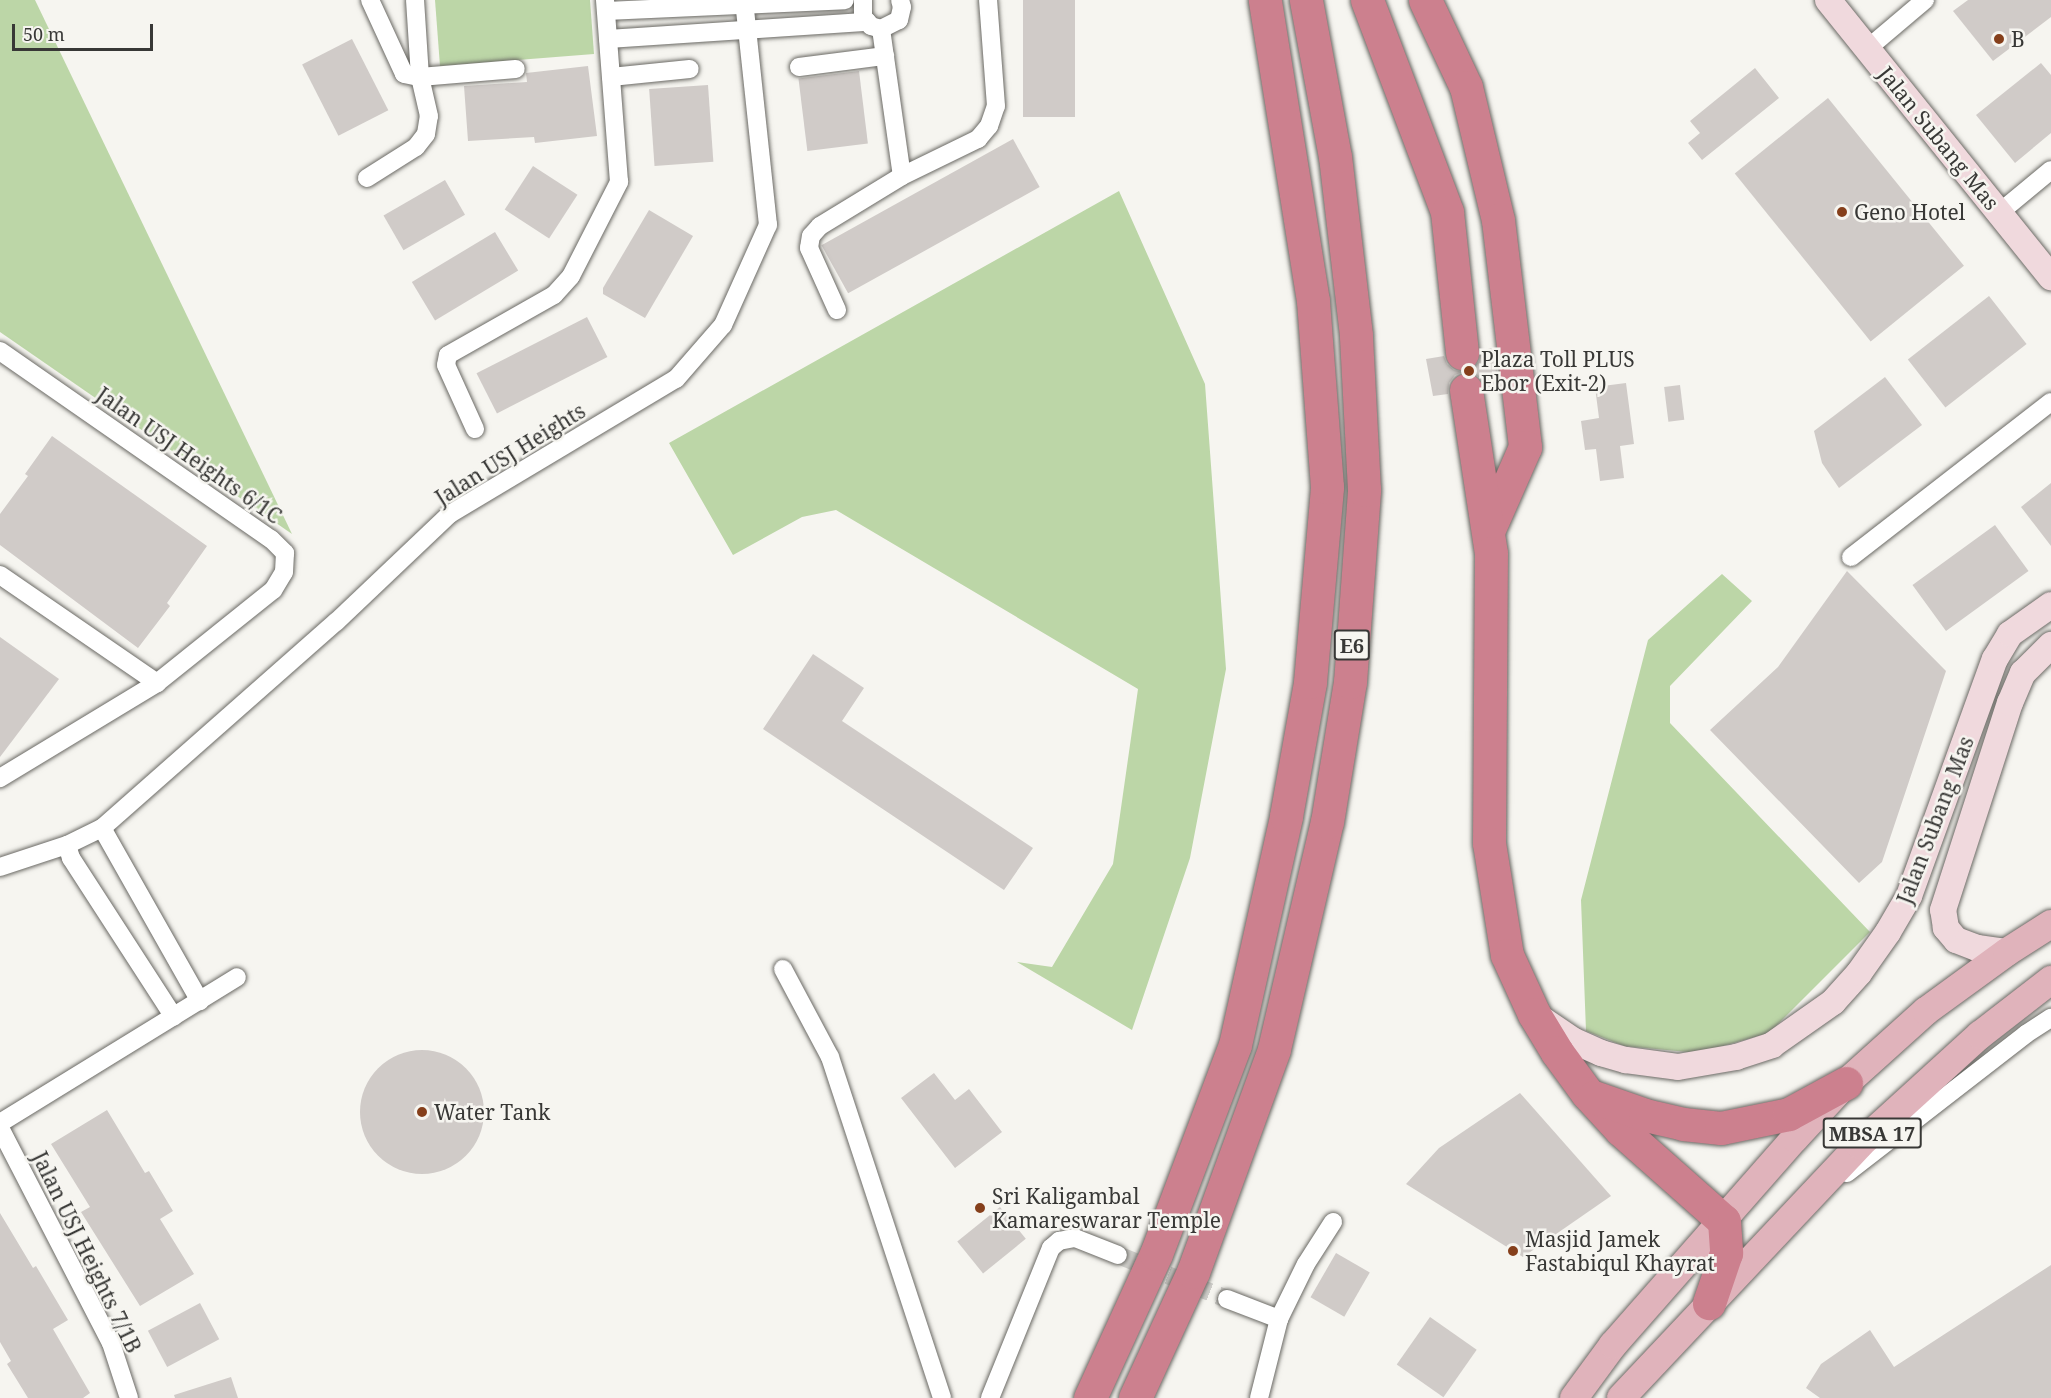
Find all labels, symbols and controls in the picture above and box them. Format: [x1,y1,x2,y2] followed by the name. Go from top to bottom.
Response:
[15,12,156,50] scale bar
[23,22,65,46] text: 50 m
[2011,26,2025,52] place label: B
[1992,32,2006,46] marker: B
[1873,61,2005,215] street label: Jalan Subang Mas
[1854,199,1965,225] place label: Geno Hotel
[1835,205,1849,219] marker: Geno Hotel
[1481,346,1635,396] place label: Plaza Toll PLUS Ebor (Exit-2)
[1462,364,1476,378] marker: Plaza Toll PLUS Ebor (Exit-2)
[92,382,286,528] street label: Jalan USJ Heights 6/1C
[430,398,590,510] street label: Jalan USJ Heights
[1332,628,1372,662] road number: E6
[1891,733,1979,907] street label: Jalan Subang Mas
[434,1099,550,1125] place label: Water Tank
[415,1105,429,1119] marker: Water Tank
[1822,1116,1922,1150] road number: MBSA 17
[27,1147,147,1357] street label: Jalan USJ Heights 7/1B
[992,1183,1221,1233] place label: Sri Kaligambal Kamareswarar Temple
[973,1201,987,1215] marker: Sri Kaligambal Kamareswarar Temple
[1525,1226,1715,1276] place label: Masjid Jamek Fastabiqul Khayrat
[1506,1244,1520,1258] marker: Masjid Jamek Fastabiqul Khayrat

